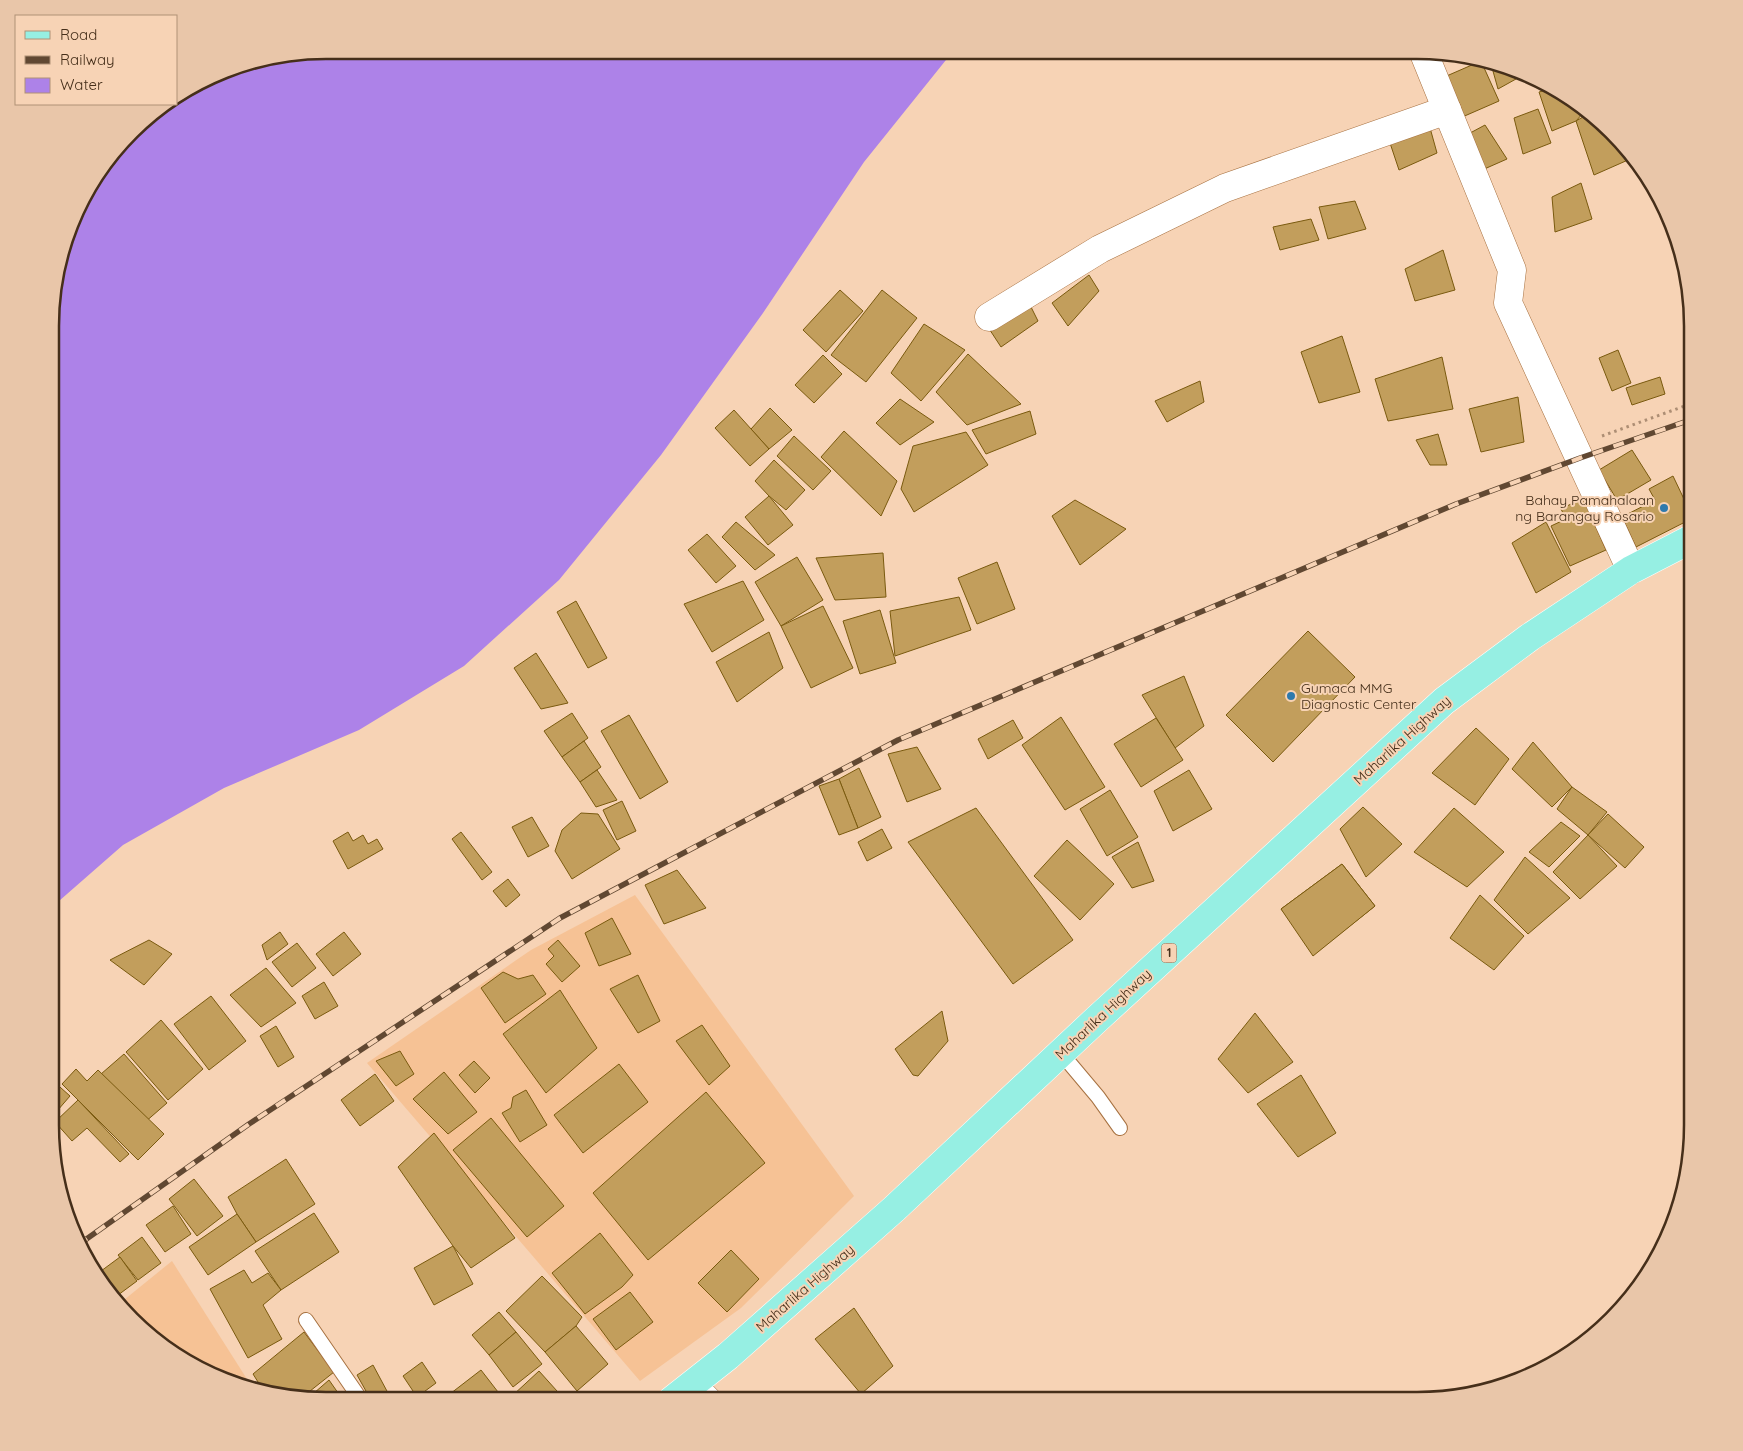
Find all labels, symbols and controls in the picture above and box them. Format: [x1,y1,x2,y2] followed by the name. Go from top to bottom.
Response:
[15,15,178,105] legend
[60,25,97,44] text: Road
[60,50,115,69] text: Railway
[60,75,103,94] text: Water
[1515,491,1654,525] place label: Bahay Pamahalaan ng Barangay Rosario
[1658,502,1670,514] marker: Bahay Pamahalaan ng Barangay Rosario
[1301,679,1417,713] place label: Gumaca MMG Diagnostic Center
[1285,690,1297,702] marker: Gumaca MMG Diagnostic Center
[1350,692,1454,788] street label: Maharlika Highway
[1162,944,1176,962] road number: 1
[1051,965,1155,1063] street label: Maharlika Highway
[752,1240,858,1336] street label: Maharlika Highway

